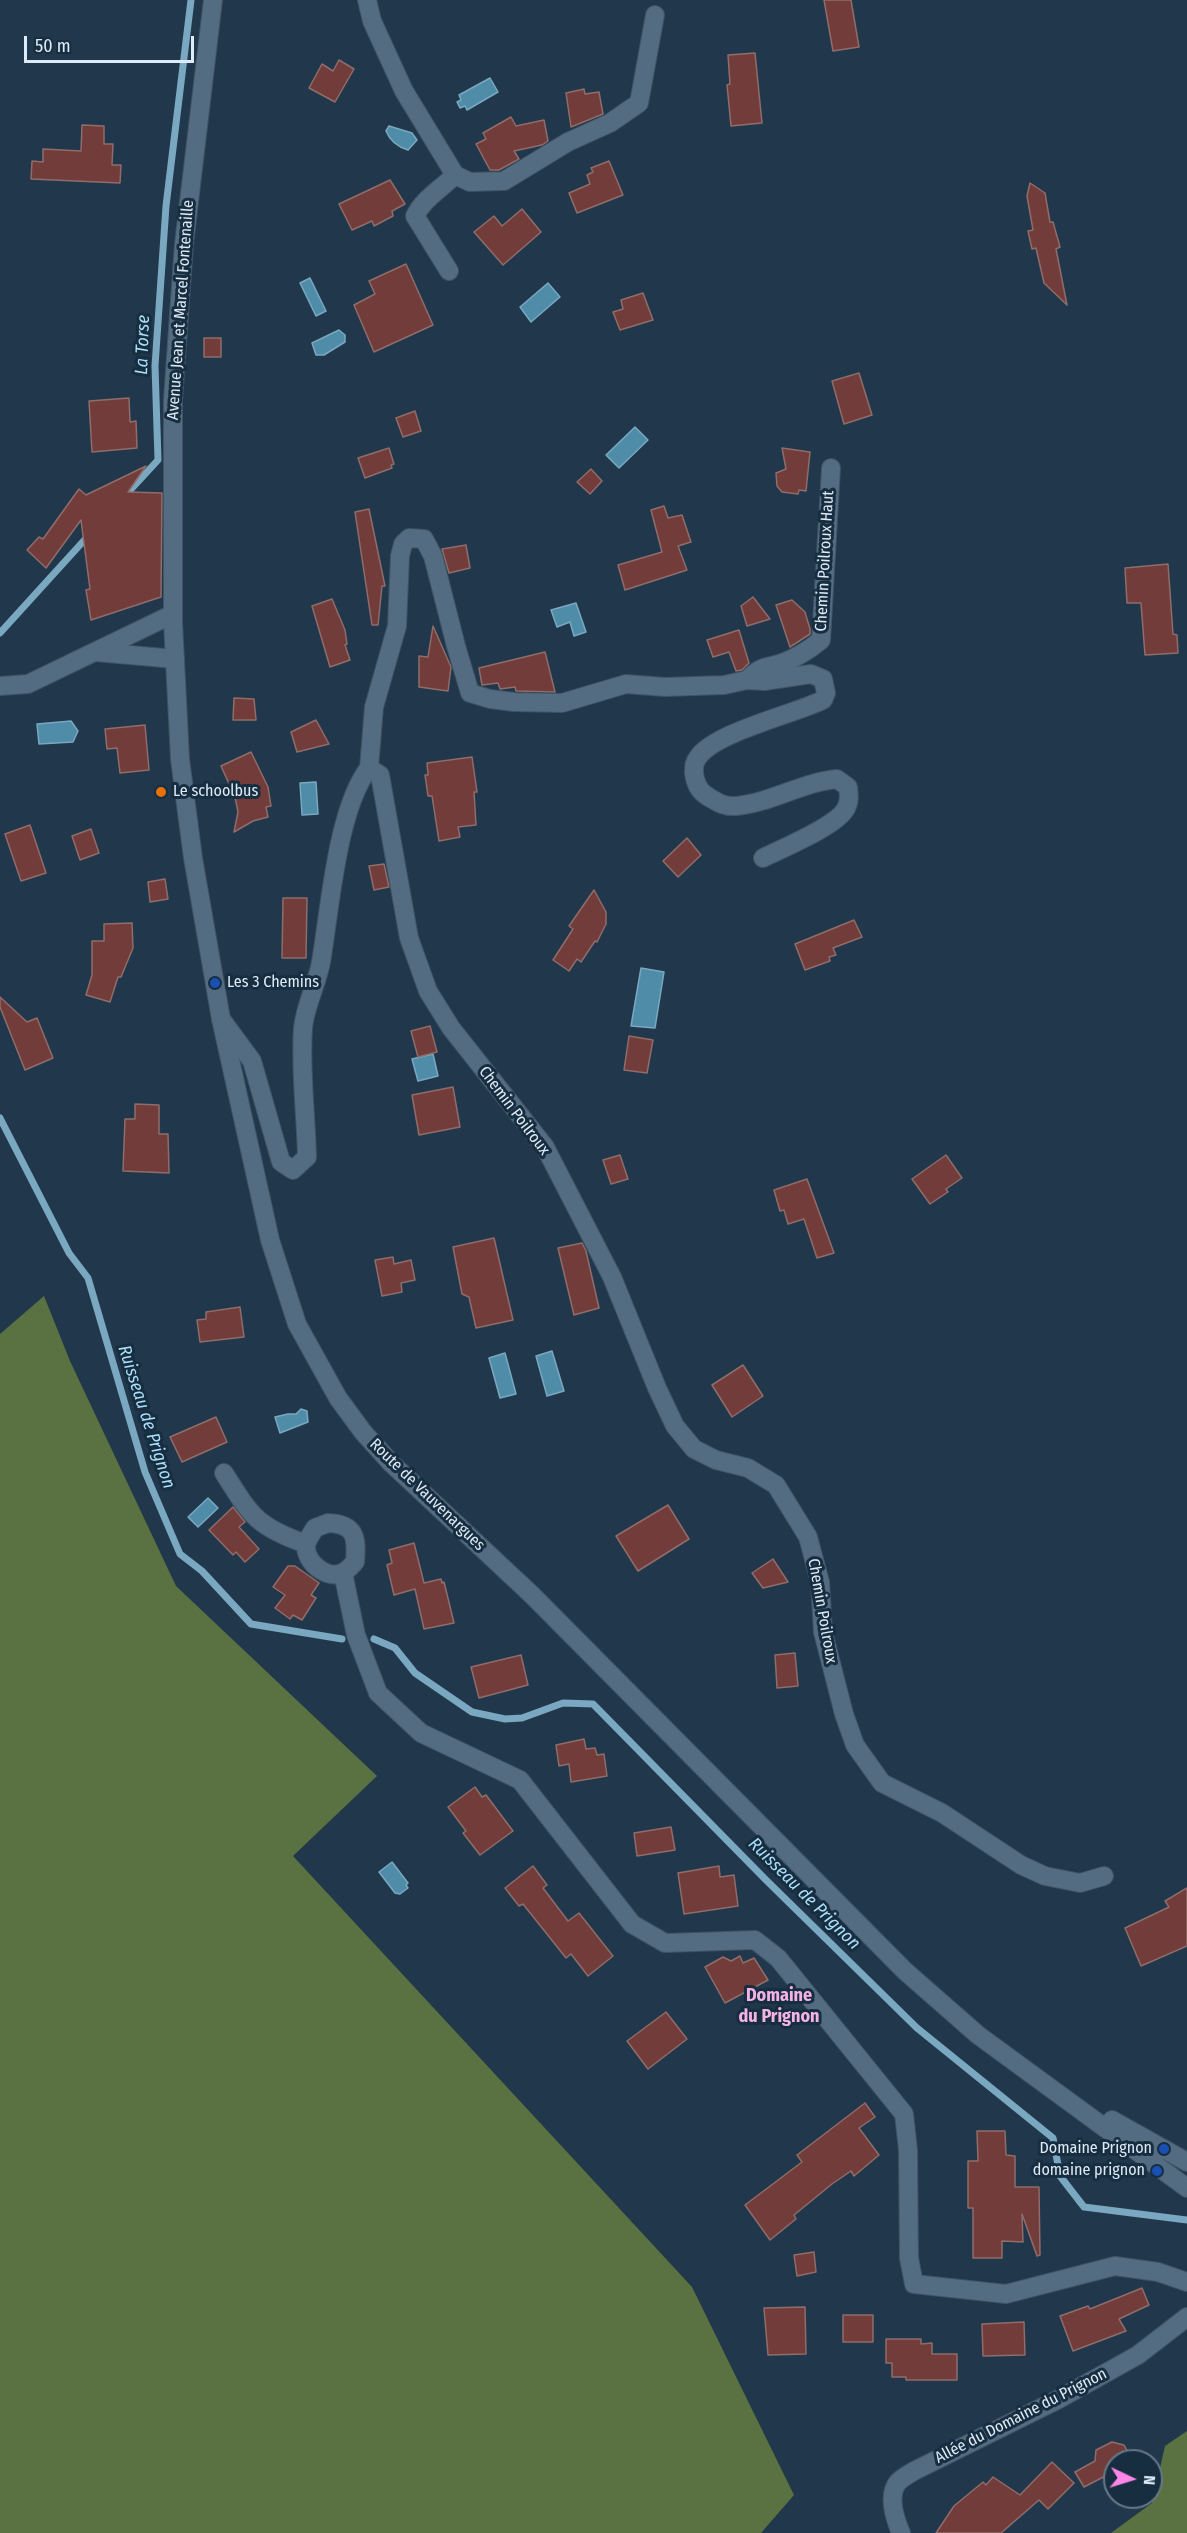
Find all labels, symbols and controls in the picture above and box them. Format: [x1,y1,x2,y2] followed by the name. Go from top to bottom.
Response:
[27,24,196,62] scale bar
[35,35,71,57] text: 50 m
[164,199,198,421] street label: Avenue Jean et Marcel Fontenaille
[131,315,155,375] water label: La Torse
[812,490,838,632] street label: Chemin Poilroux Haut
[173,782,258,802] place label: Le schoolbus
[154,785,168,799] marker: Le schoolbus
[227,973,319,993] place label: Les 3 Chemins
[208,976,222,990] marker: Les 3 Chemins
[474,1063,554,1159] street label: Chemin Poilroux
[113,1343,179,1491] water label: Ruisseau de Prignon
[365,1435,489,1555] street label: Route de Vauvenargues
[803,1557,841,1665] street label: Chemin Poilroux
[744,1834,864,1954] water label: Ruisseau de Prignon
[739,1985,819,2028] district label: Domaine du Prignon
[1040,2139,1152,2159] place label: Domaine Prignon
[1157,2142,1171,2156] marker: Domaine Prignon
[1033,2161,1145,2181] place label: domaine prignon
[1150,2164,1164,2178] marker: domaine prignon
[932,2364,1110,2468] street label: Allée du Domaine du Prignon
[1103,2449,1163,2509] north arrow
[1140,2475,1159,2486] text: N

